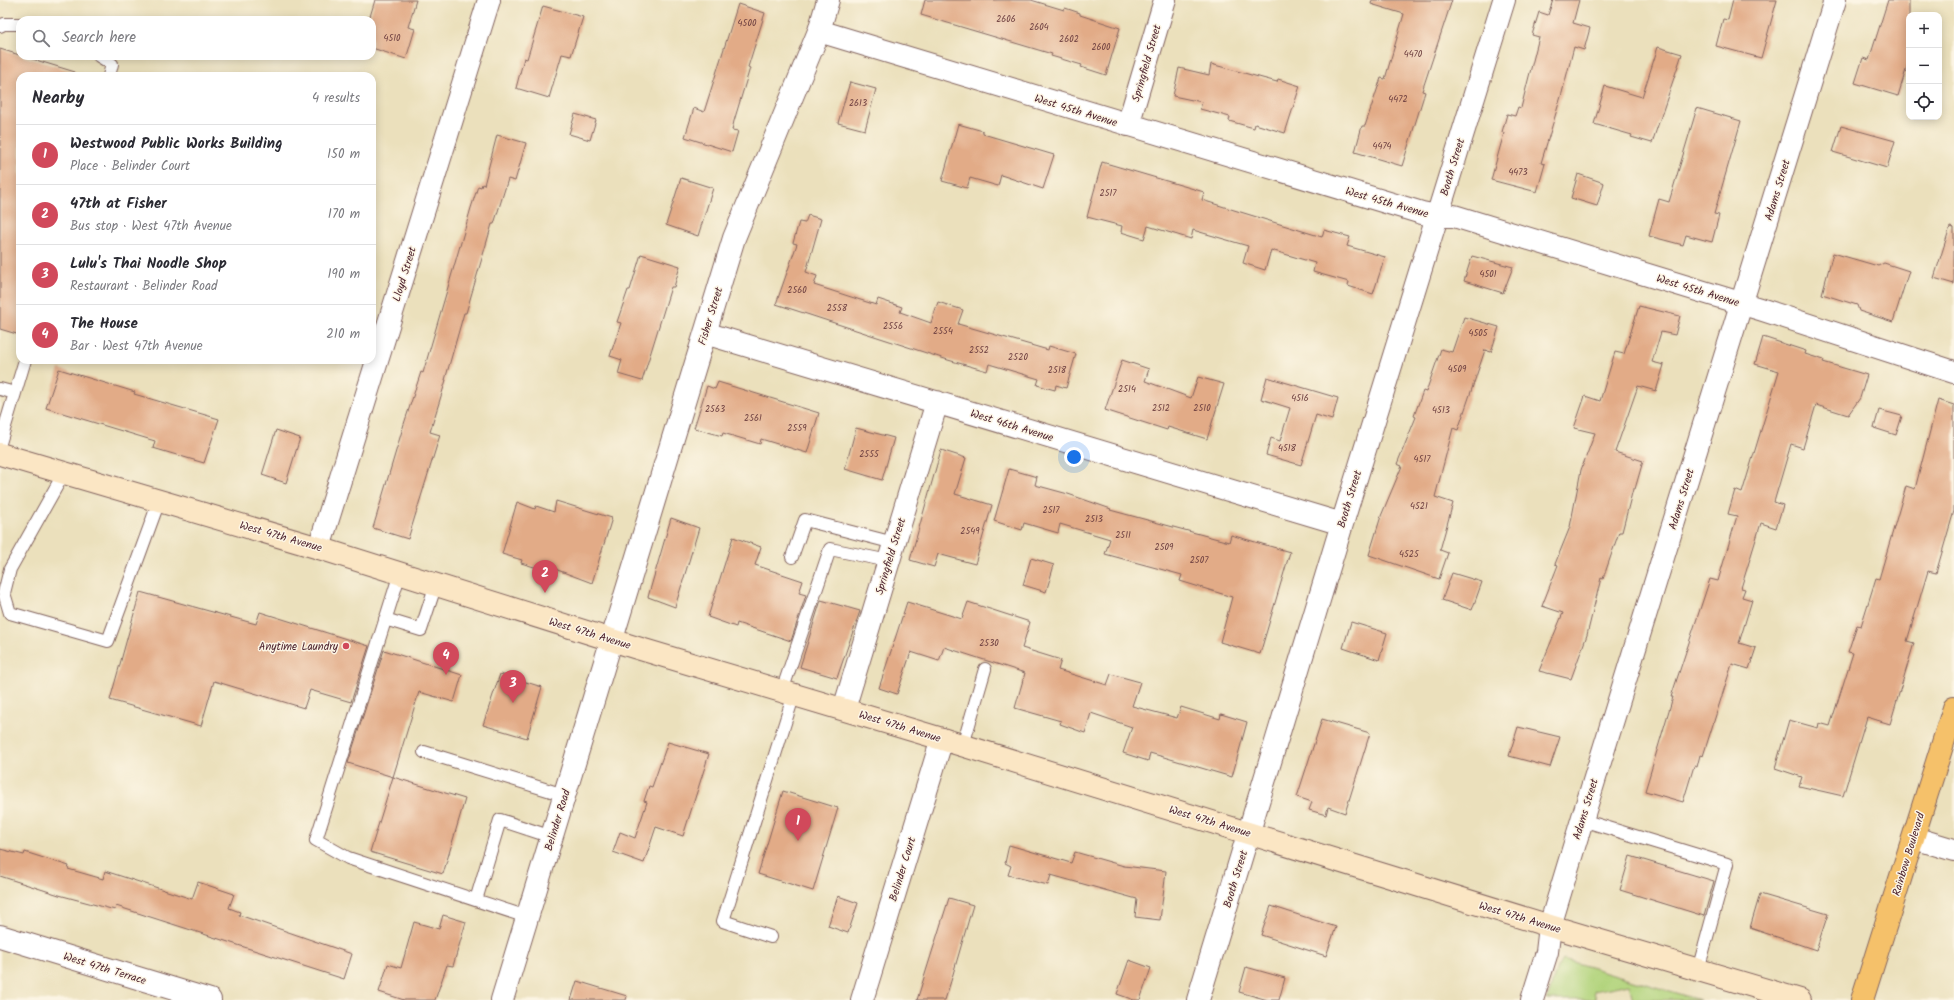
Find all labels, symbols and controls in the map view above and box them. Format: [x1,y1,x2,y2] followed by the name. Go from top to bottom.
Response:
[996,12,1016,27] house number: 2606
[1906,12,1942,120] map controls
[1906,12,1942,48] button: +
[16,16,376,60] search box
[738,16,757,31] house number: 4500
[1029,20,1049,35] house number: 2604
[1127,22,1167,104] street label: Springfield Street
[62,26,136,50] text: Search here
[30,27,52,49] icon: search
[383,31,401,46] house number: 4510
[1059,32,1079,47] house number: 2602
[1091,40,1111,55] house number: 2600
[1404,47,1423,62] house number: 4470
[1906,48,1942,84] button: −
[1906,84,1942,120] button: locate
[32,85,84,112] text: Nearby
[312,88,360,109] text: 4 results
[1032,90,1119,132] street label: West 45th Avenue
[1388,92,1408,107] house number: 4472
[849,96,867,111] house number: 2613
[70,132,282,156] text: Westwood Public Works Building
[1436,136,1470,198] street label: Booth Street
[1372,139,1392,154] house number: 4474
[43,144,47,165] text: 1
[327,144,360,165] text: 150 m
[70,156,190,177] text: Place · Belinder Court
[1760,157,1796,223] street label: Adams Street
[1508,165,1528,180] house number: 4473
[1343,182,1430,223] street label: West 45th Avenue
[1099,186,1117,201] house number: 2517
[70,192,167,216] text: 47th at Fisher
[41,204,49,225] text: 2
[328,204,360,225] text: 170 m
[70,216,232,237] text: Bus stop · West 47th Avenue
[388,244,422,304] street label: Lloyd Street
[70,252,227,276] text: Lulu's Thai Noodle Shop
[41,264,49,285] text: 3
[328,264,360,285] text: 190 m
[1479,267,1497,282] house number: 4501
[1654,270,1741,312] street label: West 45th Avenue
[70,276,218,297] text: Restaurant · Belinder Road
[787,283,807,298] house number: 2560
[694,284,729,348] street label: Fisher Street
[827,301,848,316] house number: 2558
[70,312,138,336] text: The House
[883,319,903,334] house number: 2556
[41,324,49,345] text: 4
[326,324,360,345] text: 210 m
[933,324,953,339] house number: 2554
[1468,326,1489,341] house number: 4505
[70,336,203,357] text: Bar · West 47th Avenue
[969,343,989,358] house number: 2552
[1008,350,1028,365] house number: 2520
[1448,362,1467,377] house number: 4509
[1048,363,1067,378] house number: 2518
[1118,382,1136,397] house number: 2514
[1291,391,1309,406] house number: 4516
[1152,401,1170,416] house number: 2512
[1193,401,1211,416] house number: 2510
[705,402,725,417] house number: 2563
[1432,403,1450,418] house number: 4513
[968,405,1056,447] street label: West 46th Avenue
[744,411,762,426] house number: 2561
[787,421,807,436] house number: 2559
[1278,441,1297,456] house number: 4518
[859,447,880,462] house number: 2555
[1064,447,1084,467] your location
[1414,452,1431,467] house number: 4517
[1664,466,1700,532] street label: Adams Street
[1333,468,1367,530] street label: Booth Street
[1410,499,1428,514] house number: 4521
[1042,503,1060,518] house number: 2517
[1085,512,1103,527] house number: 2513
[871,515,911,597] street label: Springfield Street
[237,517,324,557] street label: West 47th Avenue
[960,524,980,539] house number: 2549
[1115,528,1131,543] house number: 2511
[1155,540,1174,555] house number: 2509
[1399,547,1420,562] house number: 4525
[1190,553,1209,568] house number: 2507
[532,560,558,593] pin: 2
[546,613,633,655] street label: West 47th Avenue
[979,636,999,651] house number: 2530
[259,638,339,656] place label: Anytime Laundry
[341,641,351,651] marker: Anytime Laundry
[433,642,459,675] pin: 4
[500,670,526,703] pin: 3
[856,706,943,748] street label: West 47th Avenue
[1568,776,1604,842] street label: Adams Street
[540,787,576,853] street label: Belinder Road
[1166,801,1253,843] street label: West 47th Avenue
[785,808,811,841] pin: 1
[1888,810,1930,898] street label: Rainbow Boulevard
[885,834,921,904] street label: Belinder Court
[1219,848,1253,910] street label: Booth Street
[1476,897,1563,939] street label: West 47th Avenue
[61,948,148,990] street label: West 47th Terrace

